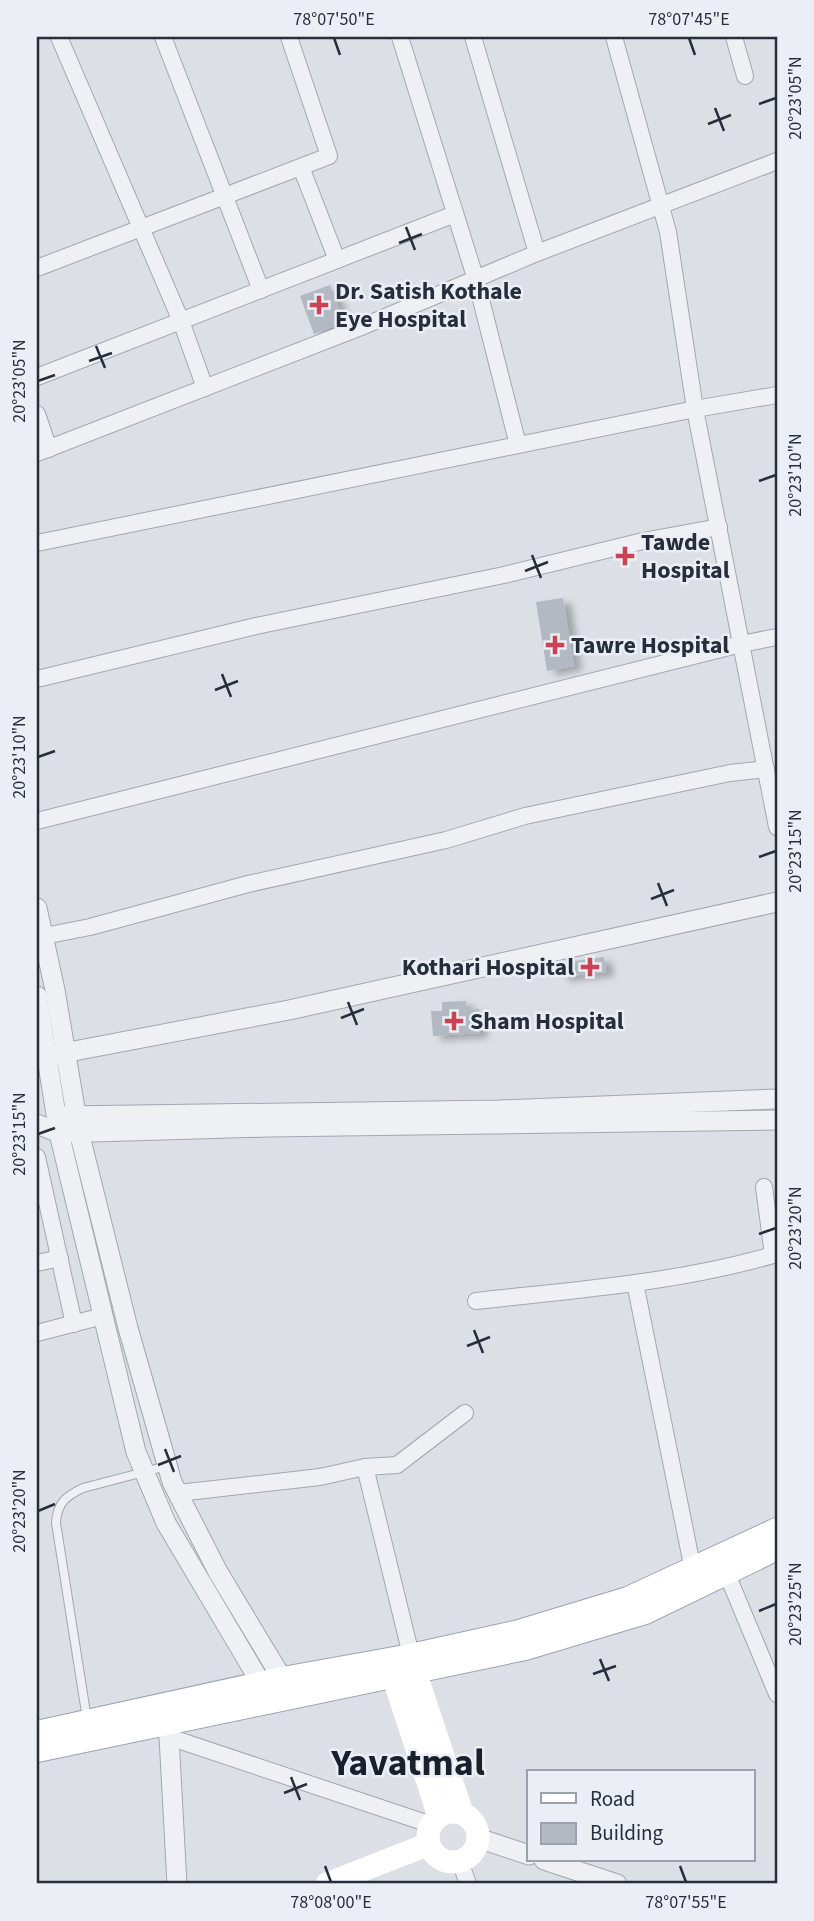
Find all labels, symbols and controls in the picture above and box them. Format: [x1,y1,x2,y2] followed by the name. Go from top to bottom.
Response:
[293,7,375,32] text: 78°07'50"E
[648,7,730,32] text: 78°07'45"E
[783,56,808,140] text: 20°23'05"N
[335,274,522,337] place label: Dr. Satish Kothale Eye Hospital
[309,295,329,315] marker: Dr. Satish Kothale Eye Hospital
[7,339,32,423] text: 20°23'05"N
[783,433,808,517] text: 20°23'10"N
[641,525,730,588] place label: Tawde Hospital
[615,546,635,566] marker: Tawde Hospital
[571,628,729,663] place label: Tawre Hospital
[545,635,565,655] marker: Tawre Hospital
[7,715,32,799] text: 20°23'10"N
[783,809,808,893] text: 20°23'15"N
[402,950,574,985] place label: Kothari Hospital
[580,957,600,977] marker: Kothari Hospital
[470,1004,624,1039] place label: Sham Hospital
[444,1011,464,1031] marker: Sham Hospital
[7,1092,32,1176] text: 20°23'15"N
[783,1186,808,1270] text: 20°23'20"N
[7,1469,32,1553] text: 20°23'20"N
[783,1562,808,1646] text: 20°23'25"N
[330,1736,485,1790] district label: Yavatmal
[527,1770,754,1862] legend
[590,1784,635,1814] text: Road
[590,1818,664,1848] text: Building
[290,1890,372,1915] text: 78°08'00"E
[645,1890,727,1915] text: 78°07'55"E

